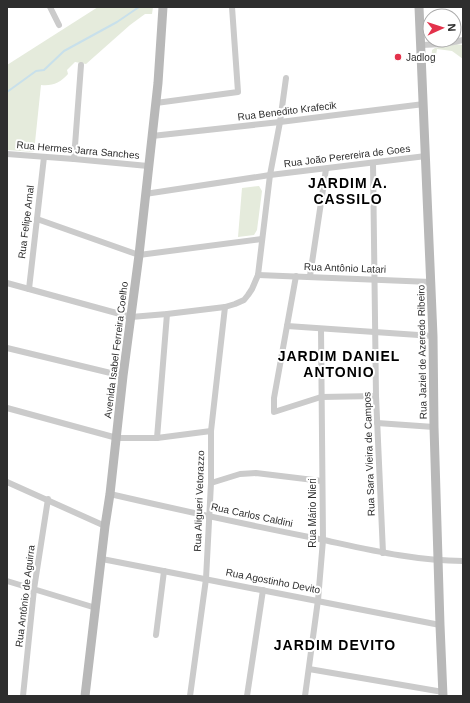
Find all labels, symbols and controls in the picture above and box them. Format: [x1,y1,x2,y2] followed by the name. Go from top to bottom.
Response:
[422,8,462,48] north arrow
[446,23,458,32] text: N
[393,52,403,62] marker: Jadlog
[406,52,435,63] place label: Jadlog
[237,99,338,123] street label: Rua Benedito Krafecik
[16,139,140,161] street label: Rua Hermes Jarra Sanches
[283,143,411,169] street label: Rua João Perereira de Goes
[308,175,388,207] district label: JARDIM A. CASSILO
[16,185,36,259] street label: Rua Felipe Arnal
[304,261,386,275] street label: Rua Antônio Latari
[102,281,130,419] street label: Avenida Isabel Ferreira Coelho
[415,284,429,419] street label: Rua Jaziel de Azeredo Ribeiro
[278,348,400,380] district label: JARDIM DANIEL ANTONIO
[361,392,377,516] street label: Rua Sara Vieira de Campos
[192,450,206,552] street label: Rua Aligueri Vetorazzo
[307,478,318,548] street label: Rua Mário Nieri
[210,501,294,529] street label: Rua Carlos Caldini
[13,544,37,648] street label: Rua Antônio de Aguirra
[225,566,322,596] street label: Rua Agostinho Devito
[274,637,396,653] district label: JARDIM DEVITO

